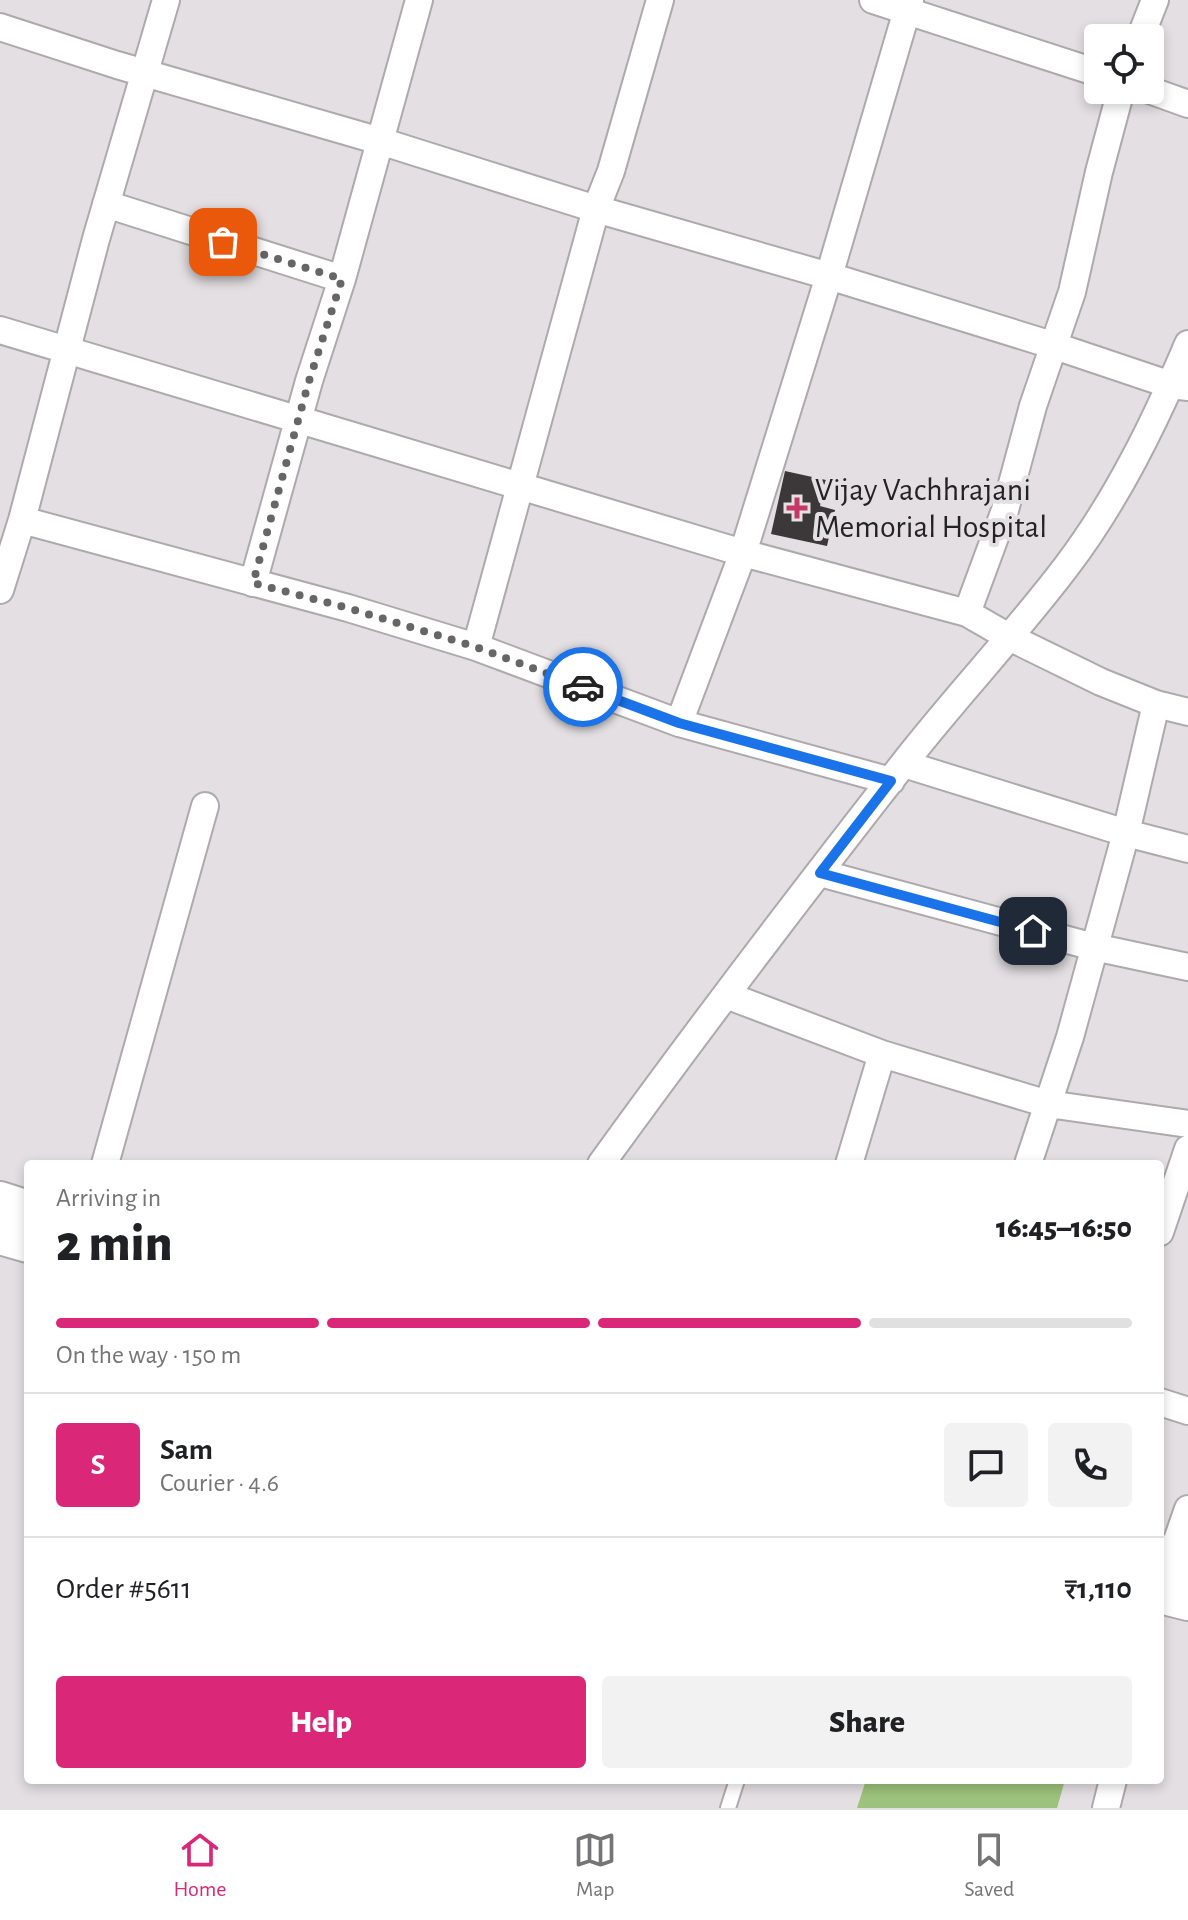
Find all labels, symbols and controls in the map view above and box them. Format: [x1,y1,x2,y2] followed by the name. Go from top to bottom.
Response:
[1084,24,1164,104] map controls
[1084,24,1164,104] button: locate
[189,208,257,276] pin
[201,220,245,264] icon: bag
[815,474,1047,543] place label: Vijay Vachhrajani Memorial Hospital
[786,497,808,519] marker: Vijay Vachhrajani Memorial Hospital
[543,647,623,727] courier
[561,665,605,709] icon: car
[999,897,1067,965] pin
[1011,909,1055,953] icon: home
[56,1185,161,1211] text: Arriving in
[996,1213,1132,1243] text: 16:45–16:50
[56,1218,172,1270] text: 2 min
[56,1342,241,1368] text: On the way · 150 m
[944,1423,1028,1507] button: chat
[1048,1423,1132,1507] button: phone
[160,1435,213,1465] text: Sam
[91,1450,105,1480] text: S
[160,1470,279,1496] text: Courier · 4.6
[56,1574,191,1604] text: Order #5611
[1065,1574,1132,1604] text: ₹1,110
[56,1676,586,1768] button: Help
[602,1676,1132,1768] button: Share
[173,1828,226,1902] tab: Home
[573,1828,617,1902] tab: Map
[964,1828,1015,1902] tab: Saved

